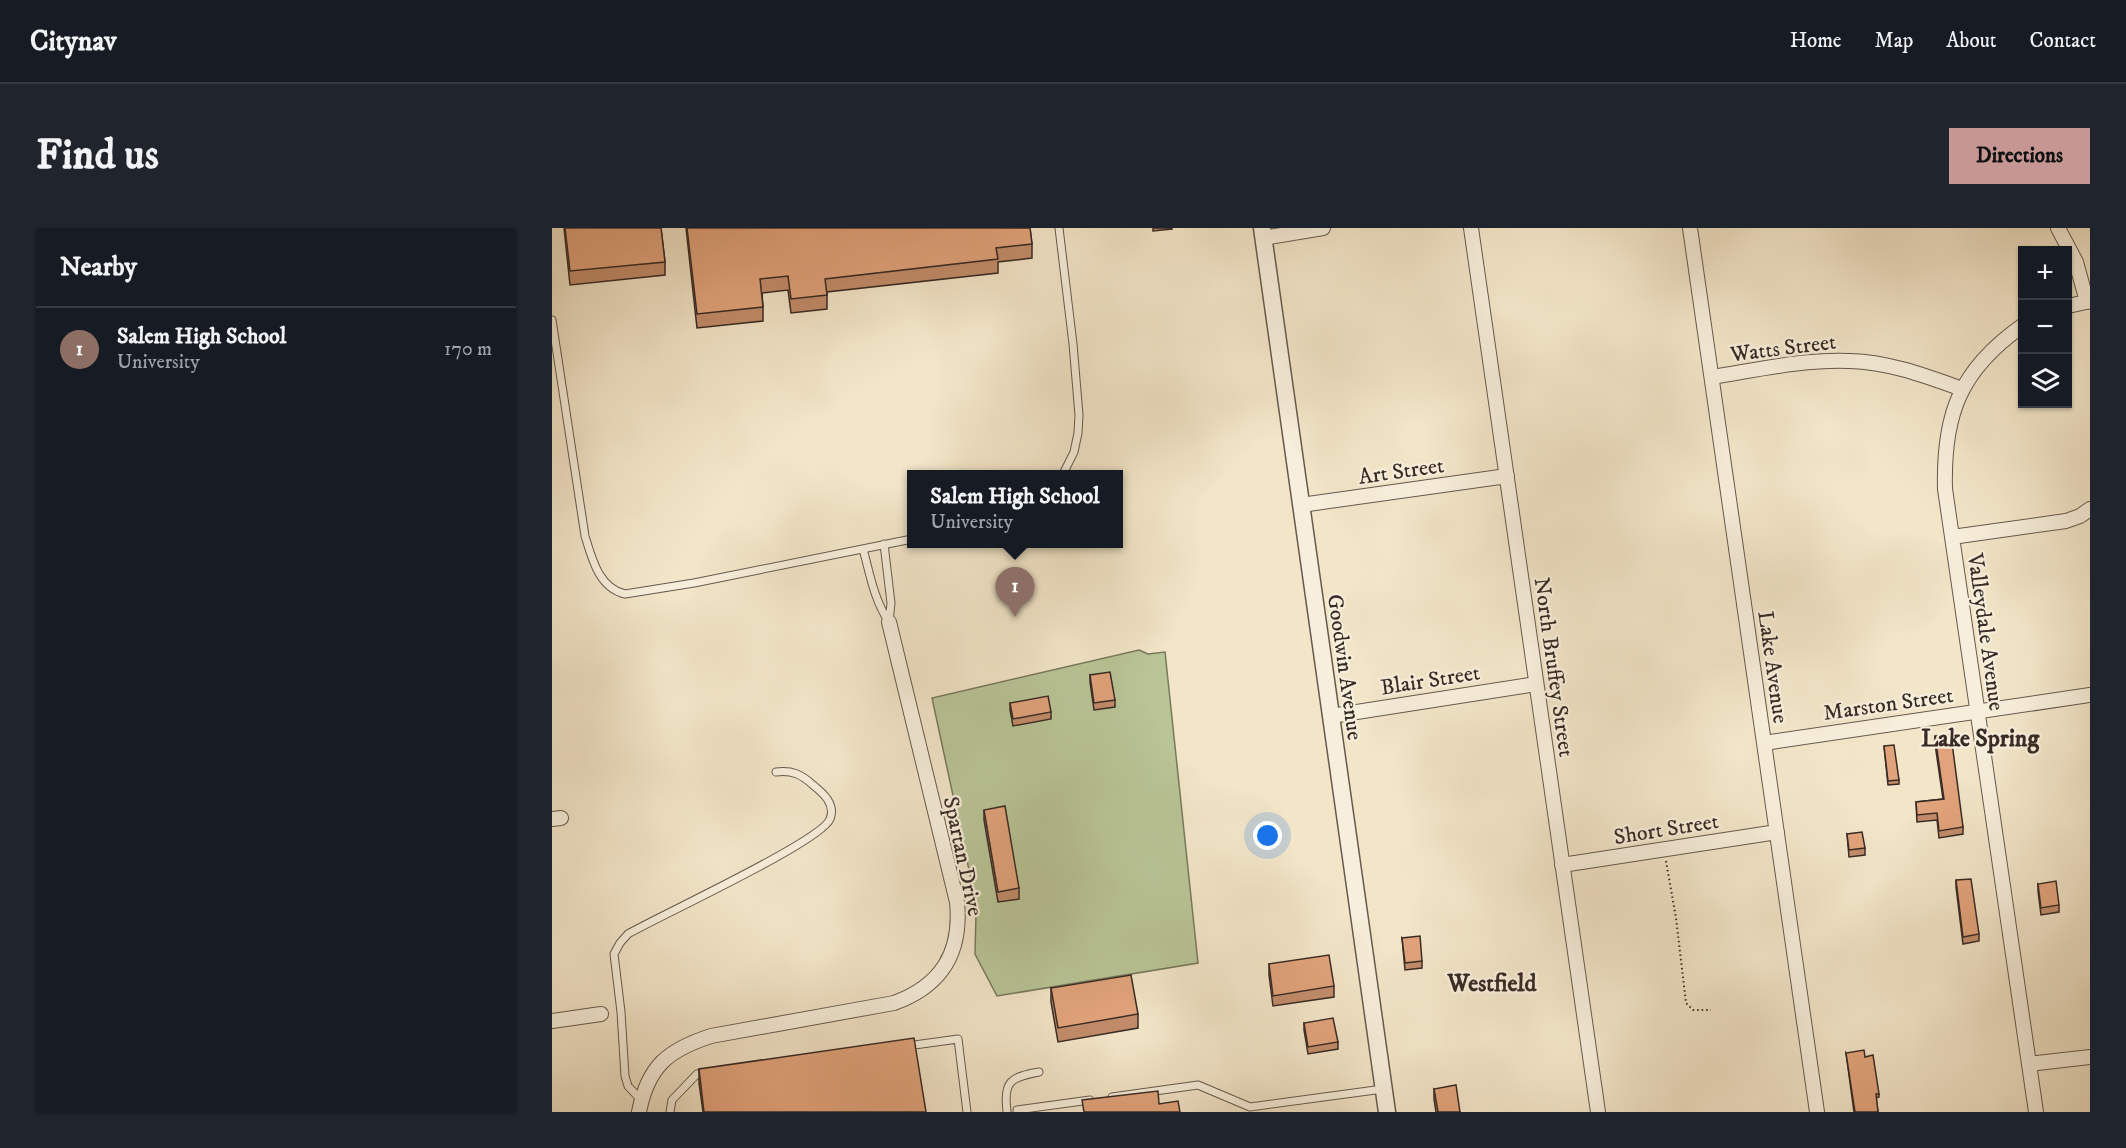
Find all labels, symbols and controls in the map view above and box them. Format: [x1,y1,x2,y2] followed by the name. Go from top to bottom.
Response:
[30,24,117,59] text: Citynav
[1790,28,1842,54] text: Home
[1875,28,1913,54] text: Map
[1946,28,1997,54] text: About
[2030,28,2096,54] text: Contact
[1949,128,2090,184] button: Directions
[36,130,159,182] text: Find us
[2018,246,2072,408] map controls
[2018,246,2072,300] button: +
[60,251,137,284] text: Nearby
[2018,300,2072,354] button: −
[117,323,286,350] text: Salem High School
[1728,329,1838,368] street label: Watts Street
[76,337,83,362] text: 1
[444,337,492,362] text: 170 m
[117,350,200,375] text: University
[2018,354,2072,408] button: layers
[1357,452,1446,491] street label: Art Street
[907,470,1123,548] popup
[930,483,1100,510] text: Salem High School
[930,510,1013,535] text: University
[1961,551,2010,713] street label: Valleydale Avenue
[996,568,1034,617] pin: 1
[1528,576,1579,759] street label: North Bruffey Street
[1321,593,1368,742] street label: Goodwin Avenue
[1751,609,1794,725] street label: Lake Avenue
[1379,659,1482,702] street label: Blair Street
[1821,682,1955,727] street label: Marston Street
[1921,724,2040,754] district label: Lake Spring
[937,794,988,919] street label: Spartan Drive
[1612,808,1721,851] street label: Short Street
[1253,821,1282,850] your location
[1446,969,1538,999] district label: Westfield

